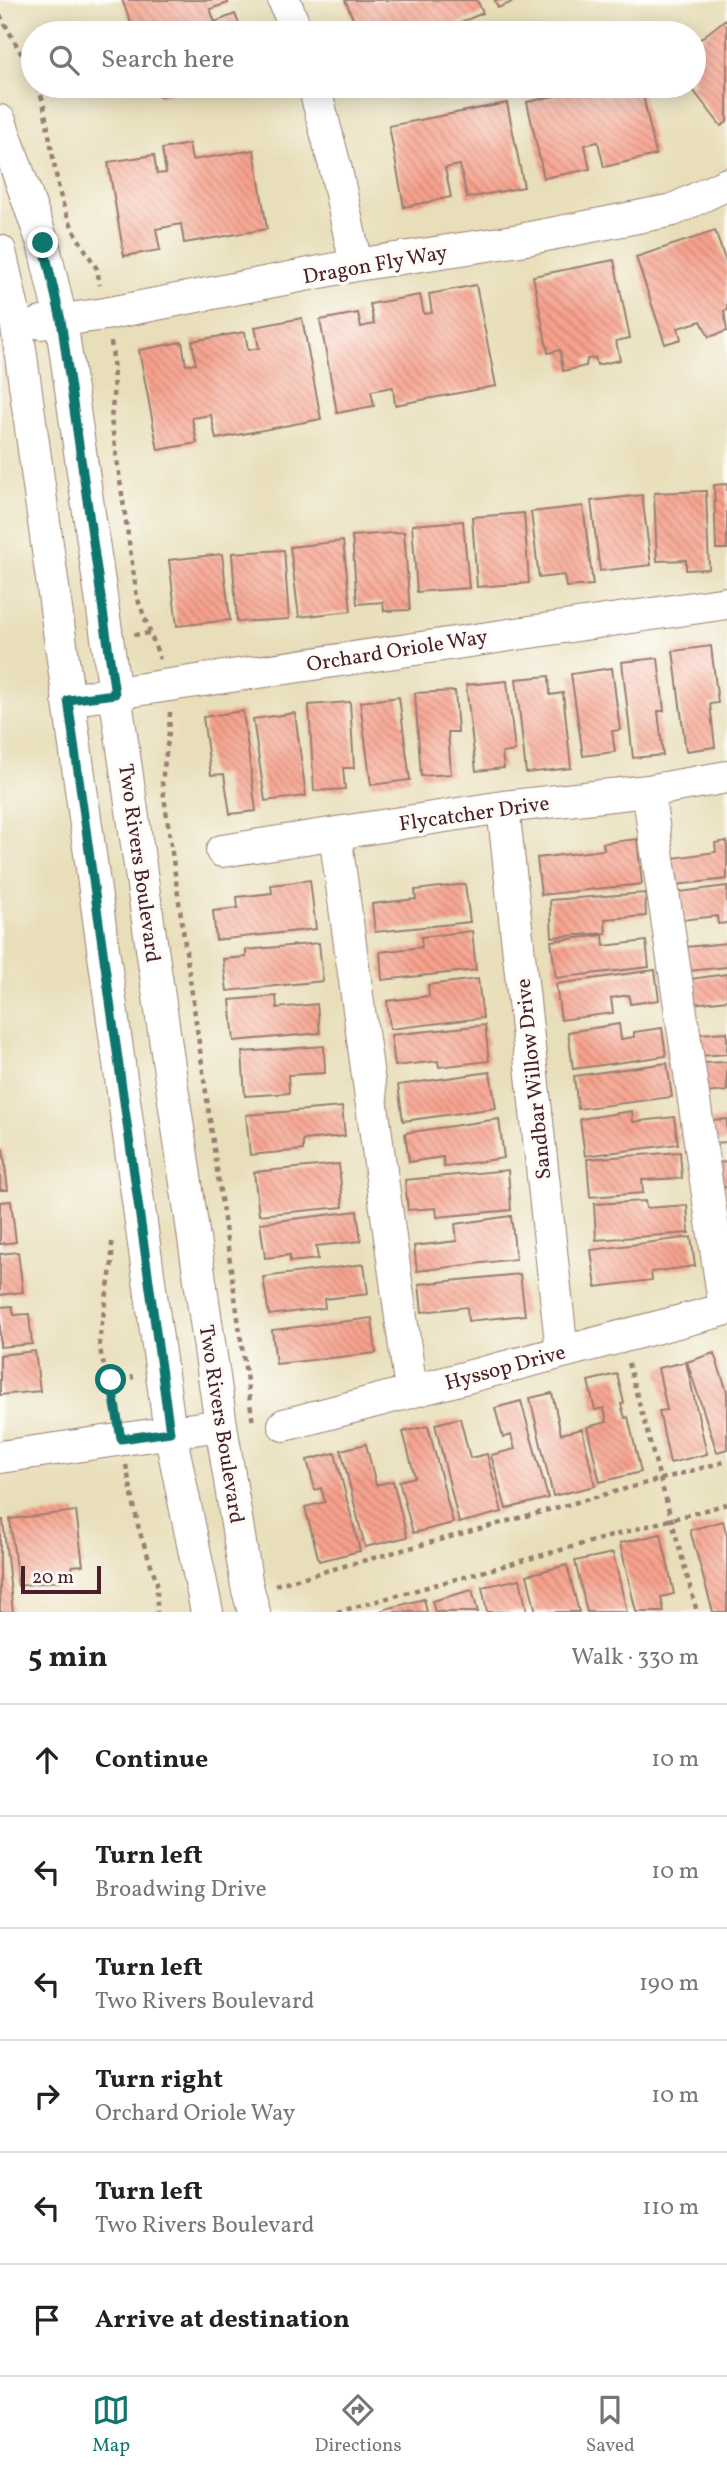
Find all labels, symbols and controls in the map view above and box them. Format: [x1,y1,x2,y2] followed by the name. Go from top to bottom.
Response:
[21,21,706,98] search box
[45,41,83,79] icon: search
[101,42,234,78] text: Search here
[27,227,58,258] route end
[301,238,450,292] street label: Dragon Fly Way
[305,623,490,680] street label: Orchard Oriole Way
[110,762,167,964] street label: Two Rivers Boulevard
[397,790,551,839] street label: Flycatcher Drive
[510,977,559,1181] street label: Sandbar Willow Drive
[191,1323,251,1526] street label: Two Rivers Boulevard
[442,1338,569,1398] street label: Hyssop Drive
[95,1364,126,1395] route start
[21,1563,102,1595] scale bar
[32,1565,74,1591] text: 20 m
[28,1637,108,1679] text: 5 min
[571,1642,699,1674] text: Walk · 330 m
[28,1741,66,1779] icon: ahead
[95,1742,208,1778] text: Continue
[651,1744,699,1776] text: 10 m
[95,1838,203,1874] text: Turn left
[28,1853,66,1891] icon: left
[651,1856,699,1888] text: 10 m
[95,1874,267,1906] text: Broadwing Drive
[95,1950,203,1986] text: Turn left
[28,1965,66,2003] icon: left
[639,1968,699,2000] text: 190 m
[95,1986,315,2018] text: Two Rivers Boulevard
[95,2062,223,2098] text: Turn right
[28,2077,66,2115] icon: right
[651,2080,699,2112] text: 10 m
[95,2098,295,2130] text: Orchard Oriole Way
[95,2174,203,2210] text: Turn left
[28,2189,66,2227] icon: left
[642,2192,699,2224] text: 110 m
[95,2210,315,2242] text: Two Rivers Boulevard
[28,2301,66,2339] icon: arrive
[95,2302,350,2338] text: Arrive at destination
[92,2391,130,2459] tab: Map
[315,2391,402,2459] tab: Directions
[586,2391,635,2459] tab: Saved

